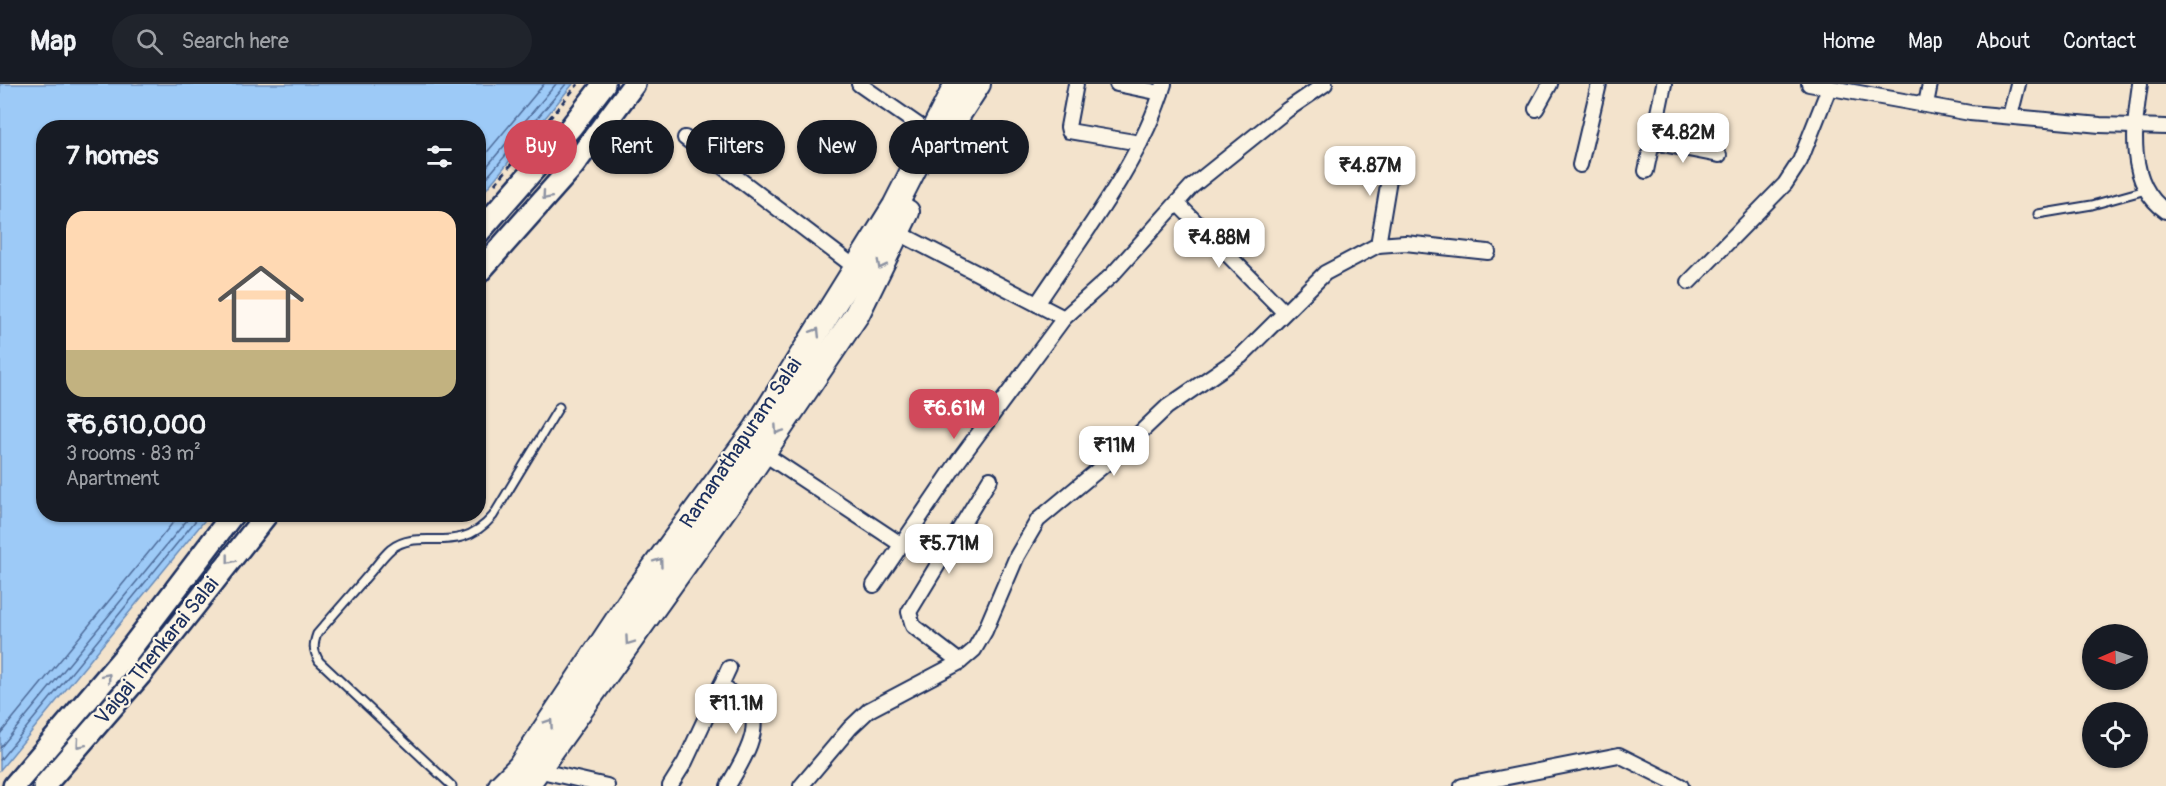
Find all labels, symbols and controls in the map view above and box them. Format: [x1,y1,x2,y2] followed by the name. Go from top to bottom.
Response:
[112,14,532,68] search box
[30,24,76,59] text: Map
[133,25,166,58] icon: search
[181,27,289,55] text: Search here
[1822,28,1875,55] text: Home
[1908,28,1943,55] text: Map
[1976,28,2030,55] text: About
[2063,28,2136,55] text: Contact
[1634,113,1732,164] pin: ₹4.82M
[504,120,577,174] chip: Buy
[589,120,674,174] chip: Rent
[686,120,785,174] chip: Filters
[797,120,877,174] chip: New
[889,120,1029,174] chip: Apartment
[1651,120,1715,145] text: ₹4.82M
[66,140,158,172] text: 7 homes
[423,140,456,173] icon: filters
[1321,146,1419,197] pin: ₹4.87M
[1338,153,1402,178] text: ₹4.87M
[542,189,553,200] one-way arrow
[1170,218,1268,269] pin: ₹4.88M
[1188,225,1250,250] text: ₹4.88M
[207,250,315,358] icon: home
[876,258,888,269] one-way arrow
[809,328,821,338] one-way arrow
[674,352,808,534] street label: Ramanathapuram Salai
[905,389,1003,440] pin: ₹6.61M
[923,396,985,421] text: ₹6.61M
[66,409,206,441] text: ₹6,610,000
[775,424,786,435] one-way arrow
[1078,426,1150,477] pin: ₹11M
[1093,433,1135,458] text: ₹11M
[66,441,201,466] text: 3 rooms · 83 m²
[66,466,159,491] text: Apartment
[900,524,998,575] pin: ₹5.71M
[919,531,979,556] text: ₹5.71M
[227,554,238,565] one-way arrow
[651,557,662,568] one-way arrow
[89,571,225,730] street label: Vaigai Thenkarai Salai
[2082,624,2148,690] north arrow
[2082,624,2148,768] map controls
[625,634,636,645] one-way arrow
[99,673,110,684] one-way arrow
[687,684,785,735] pin: ₹11.1M
[709,691,763,716] text: ₹11.1M
[2082,702,2148,768] button: locate
[542,719,553,730] one-way arrow
[76,737,87,748] one-way arrow

